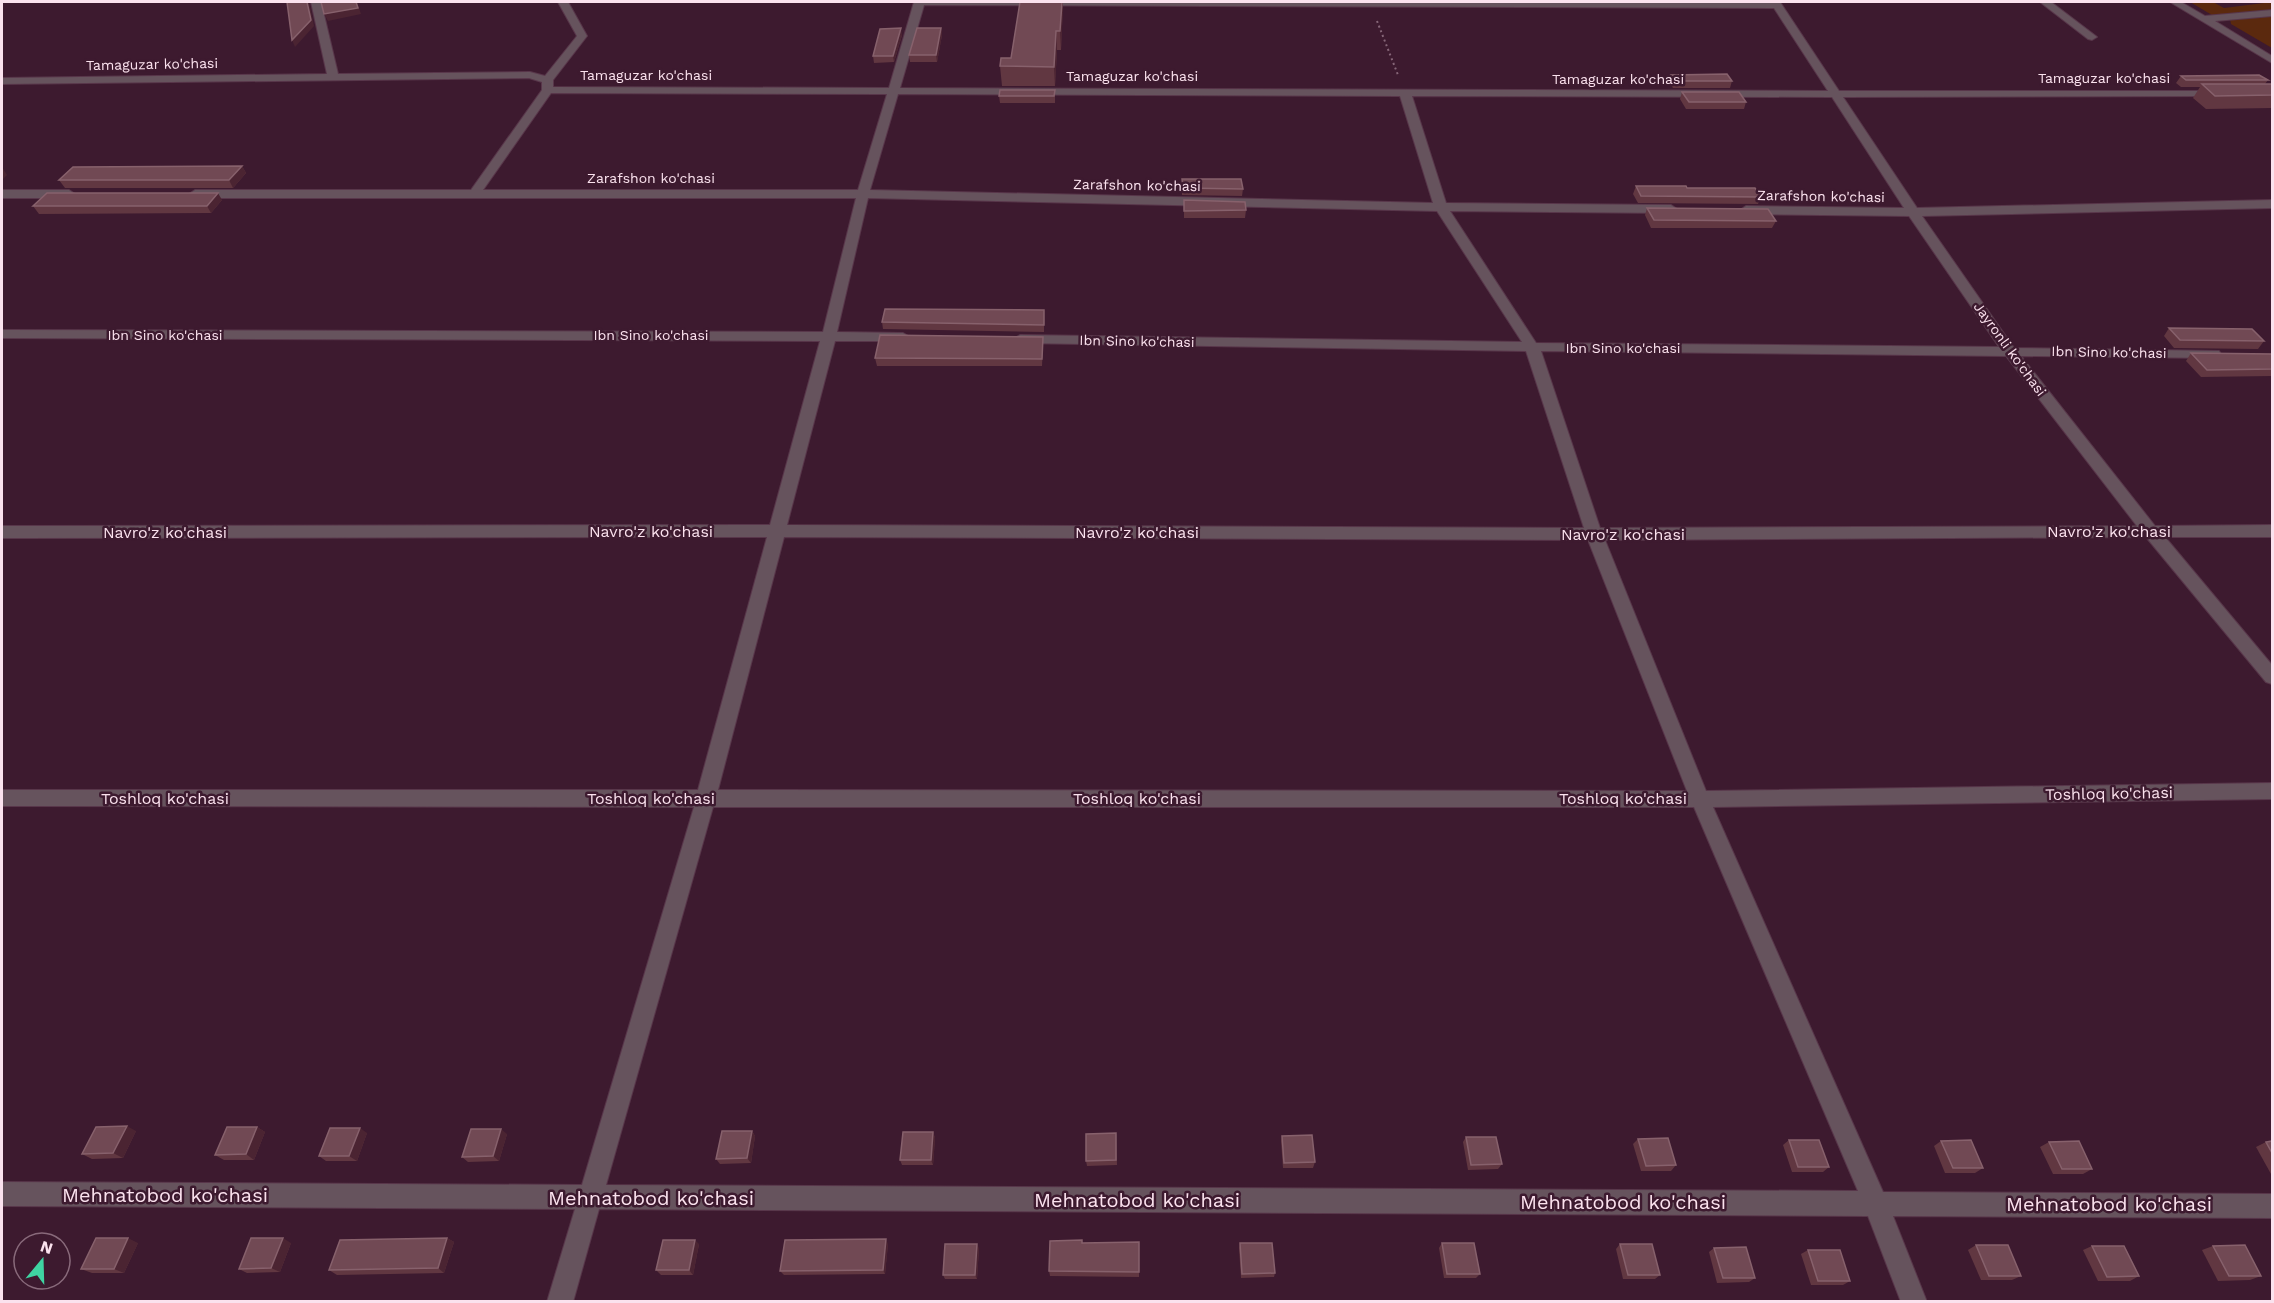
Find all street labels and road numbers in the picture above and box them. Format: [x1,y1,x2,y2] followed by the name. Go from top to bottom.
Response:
[86,55,218,73] street label: Tamaguzar ko'chasi
[580,67,712,83] street label: Tamaguzar ko'chasi
[1066,68,1198,84] street label: Tamaguzar ko'chasi
[2038,70,2170,86] street label: Tamaguzar ko'chasi
[1552,71,1684,87] street label: Tamaguzar ko'chasi
[587,170,715,186] street label: Zarafshon ko'chasi
[1073,176,1201,194] street label: Zarafshon ko'chasi
[1757,187,1885,205] street label: Zarafshon ko'chasi
[1971,299,2049,399] street label: Jayronli ko'chasi
[107,327,223,343] street label: Ibn Sino ko'chasi
[593,327,709,343] street label: Ibn Sino ko'chasi
[1079,332,1195,350] street label: Ibn Sino ko'chasi
[1565,340,1681,356] street label: Ibn Sino ko'chasi
[2051,343,2167,361] street label: Ibn Sino ko'chasi
[589,522,713,541] street label: Navro'z ko'chasi
[2047,522,2171,541] street label: Navro'z ko'chasi
[103,523,227,542] street label: Navro'z ko'chasi
[1075,523,1199,542] street label: Navro'z ko'chasi
[1561,525,1685,544] street label: Navro'z ko'chasi
[2045,783,2173,804] street label: Toshloq ko'chasi
[101,789,229,808] street label: Toshloq ko'chasi
[587,789,715,808] street label: Toshloq ko'chasi
[1073,789,1201,808] street label: Toshloq ko'chasi
[1559,789,1687,808] street label: Toshloq ko'chasi
[62,1183,268,1207] street label: Mehnatobod ko'chasi
[548,1186,754,1210] street label: Mehnatobod ko'chasi
[1034,1188,1240,1212] street label: Mehnatobod ko'chasi
[1520,1190,1726,1214] street label: Mehnatobod ko'chasi
[2006,1192,2212,1216] street label: Mehnatobod ko'chasi

